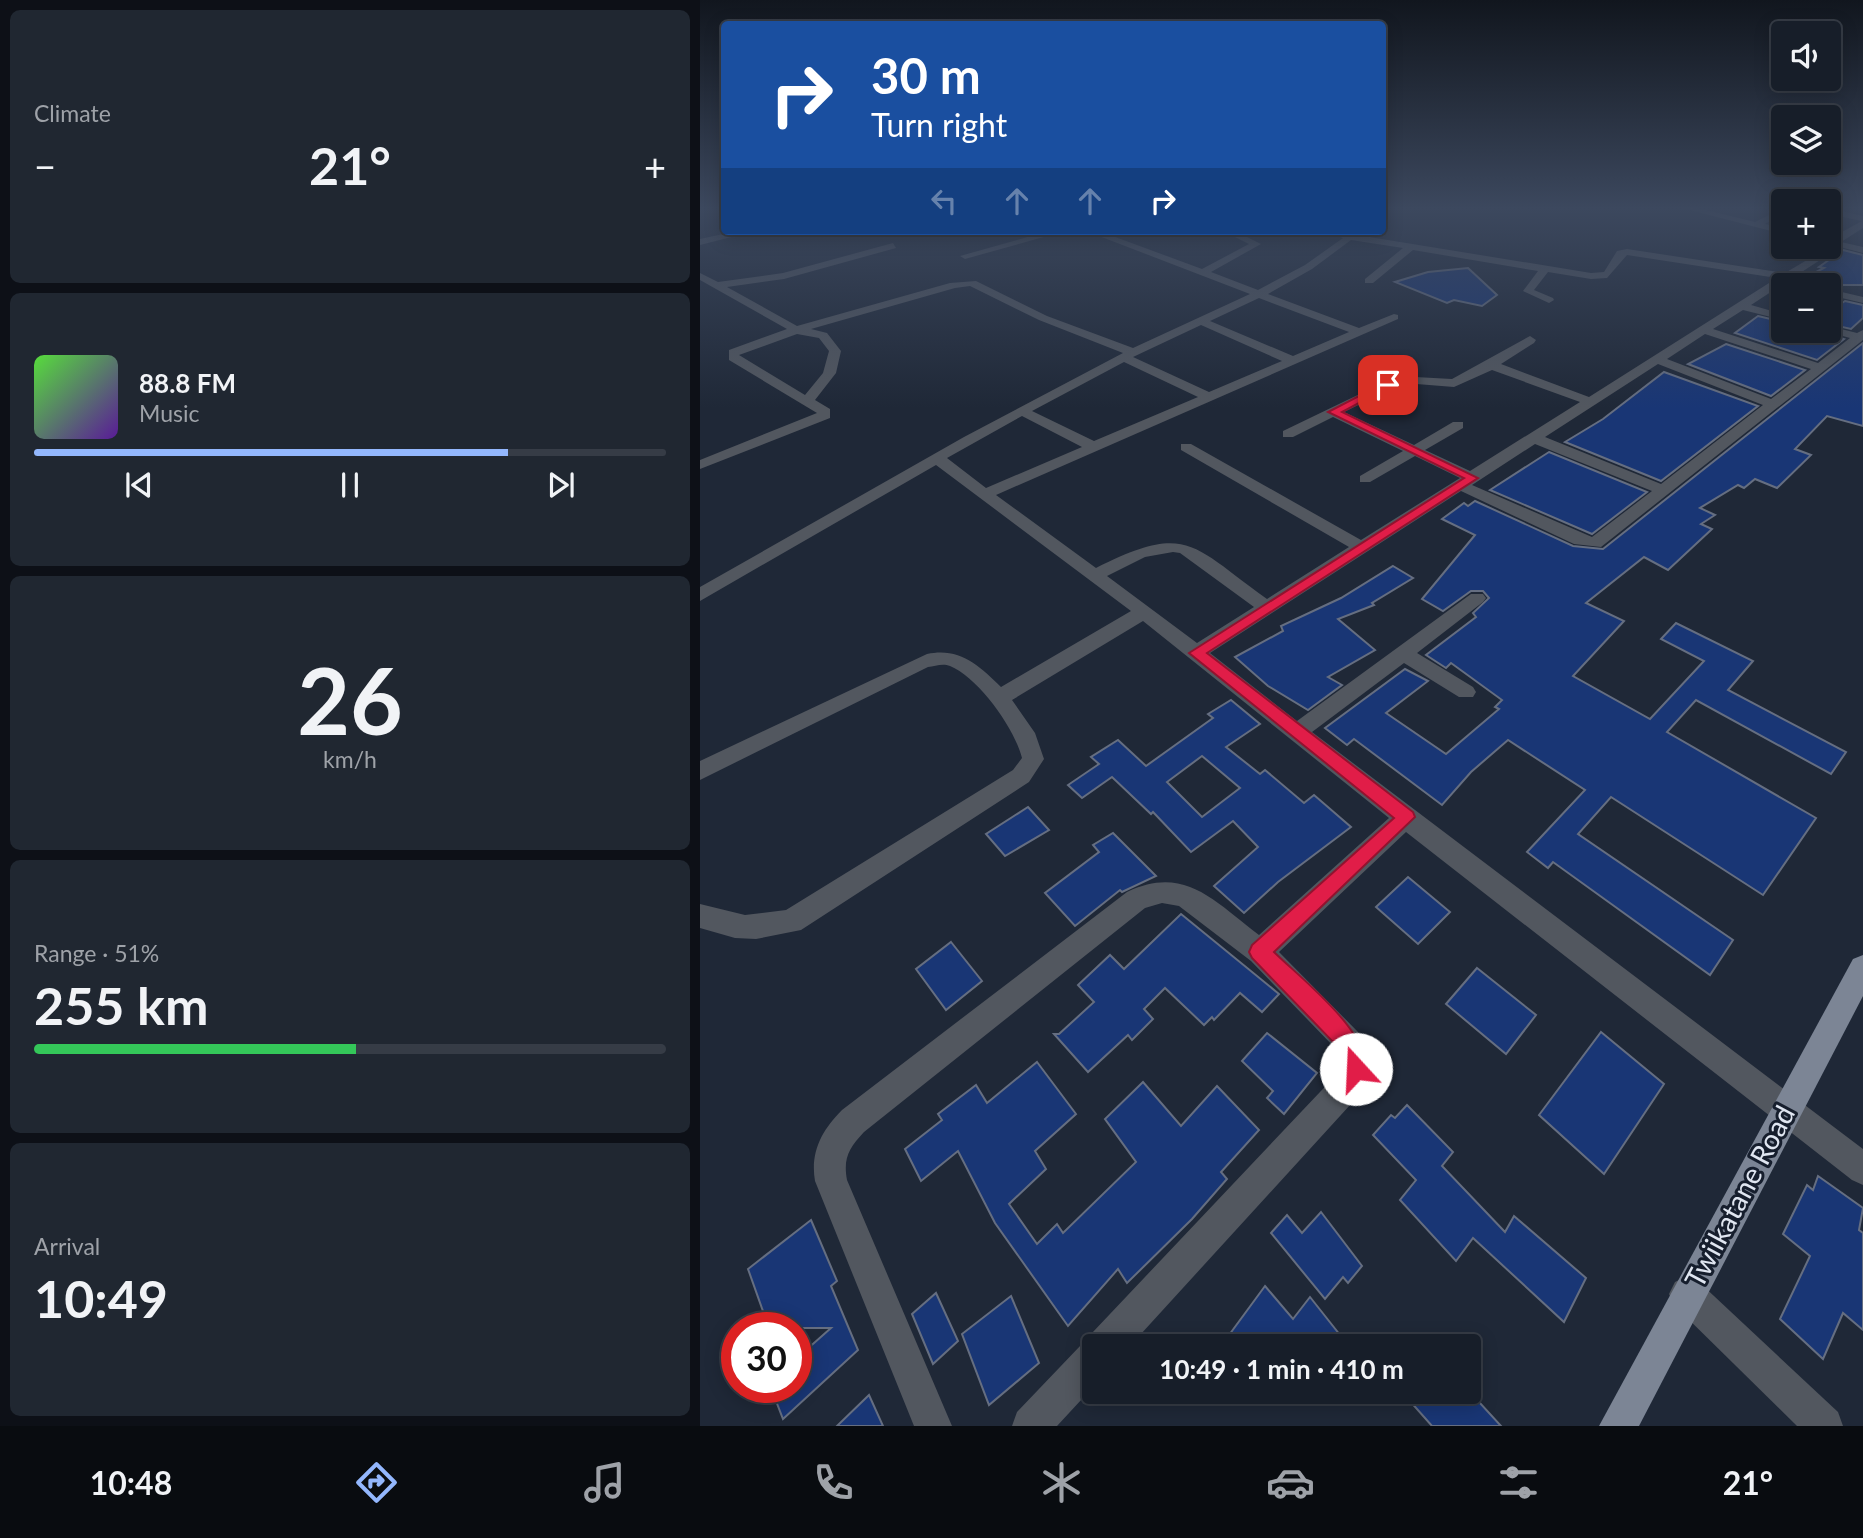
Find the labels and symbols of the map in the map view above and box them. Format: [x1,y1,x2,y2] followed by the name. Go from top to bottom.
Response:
[1358,355,1418,415] pin
[1319,1032,1393,1106] position arrow
[1677,1099,1801,1293] street label: Twiikatane Road
[721,1312,812,1403] speed limit sign: 30

